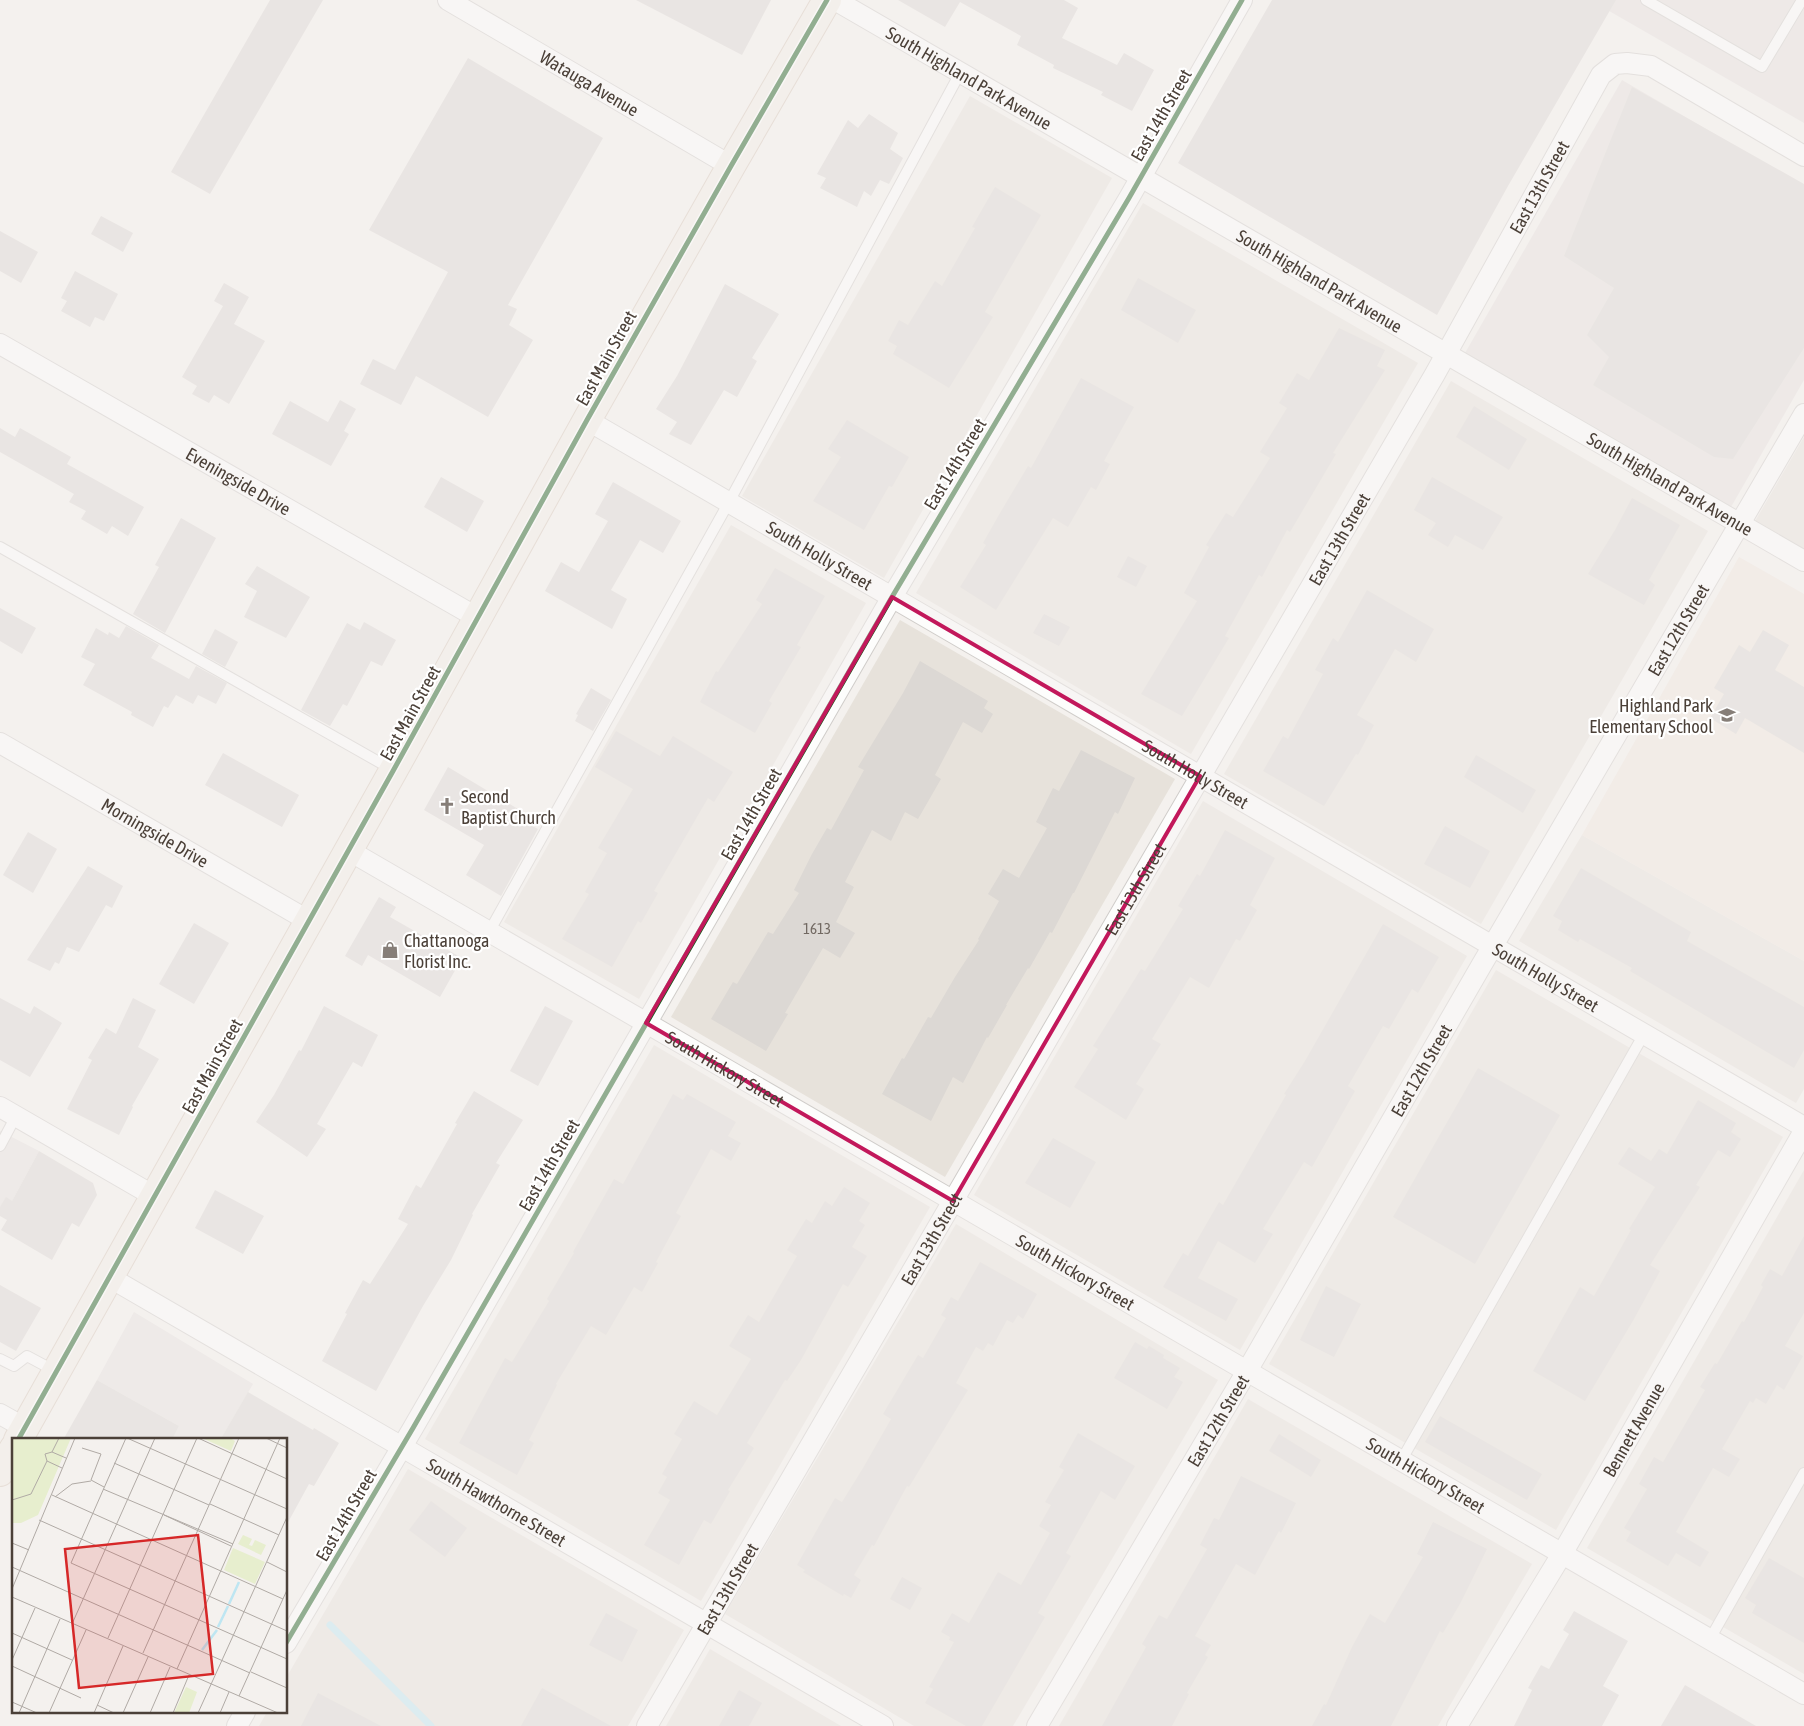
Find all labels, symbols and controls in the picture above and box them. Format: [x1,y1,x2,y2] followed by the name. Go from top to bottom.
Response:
[883,22,1056,134] street label: South Highland Park Avenue
[536,46,643,120] street label: Watauga Avenue
[1126,65,1196,165] street label: East 14th Street
[1505,137,1573,237] street label: East 13th Street
[1233,225,1406,337] street label: South Highland Park Avenue
[571,307,641,409] street label: East Main Street
[920,415,990,513] street label: East 14th Street
[1584,427,1757,540] street label: South Highland Park Avenue
[183,443,295,519] street label: Eveningside Drive
[1304,489,1374,589] street label: East 13th Street
[763,516,876,594] street label: South Holly Street
[1643,580,1713,679] street label: East 12th Street
[375,662,445,764] street label: East Main Street
[1589,695,1713,737] place label: Highland Park Elementary School
[1717,705,1737,725] school or university icon: Highland Park Elementary School
[1139,735,1252,813] street label: South Holly Street
[716,764,786,864] street label: East 14th Street
[461,786,556,828] place label: Second Baptist Church
[98,793,212,871] street label: Morningside Drive
[437,796,457,816] church icon: Second Baptist Church
[1100,839,1170,939] street label: East 13th Street
[803,920,831,937] house number: 1613
[404,930,489,972] place label: Chattanooga Florist Inc.
[1489,938,1603,1016] street label: South Holly Street
[380,940,400,960] shop icon: Chattanooga Florist Inc.
[177,1015,247,1117] street label: East Main Street
[1386,1020,1456,1120] street label: East 12th Street
[662,1026,788,1111] street label: South Hickory Street
[514,1115,584,1215] street label: East 14th Street
[896,1189,966,1288] street label: East 13th Street
[1013,1229,1138,1314] street label: South Hickory Street
[1183,1371,1253,1470] street label: East 12th Street
[1598,1379,1668,1480] street label: Bennett Avenue
[1363,1432,1489,1517] street label: South Hickory Street
[12,1438,288,1714] inset map
[423,1453,570,1550] street label: South Hawthorne Street
[311,1465,381,1565] street label: East 14th Street
[692,1539,762,1638] street label: East 13th Street

